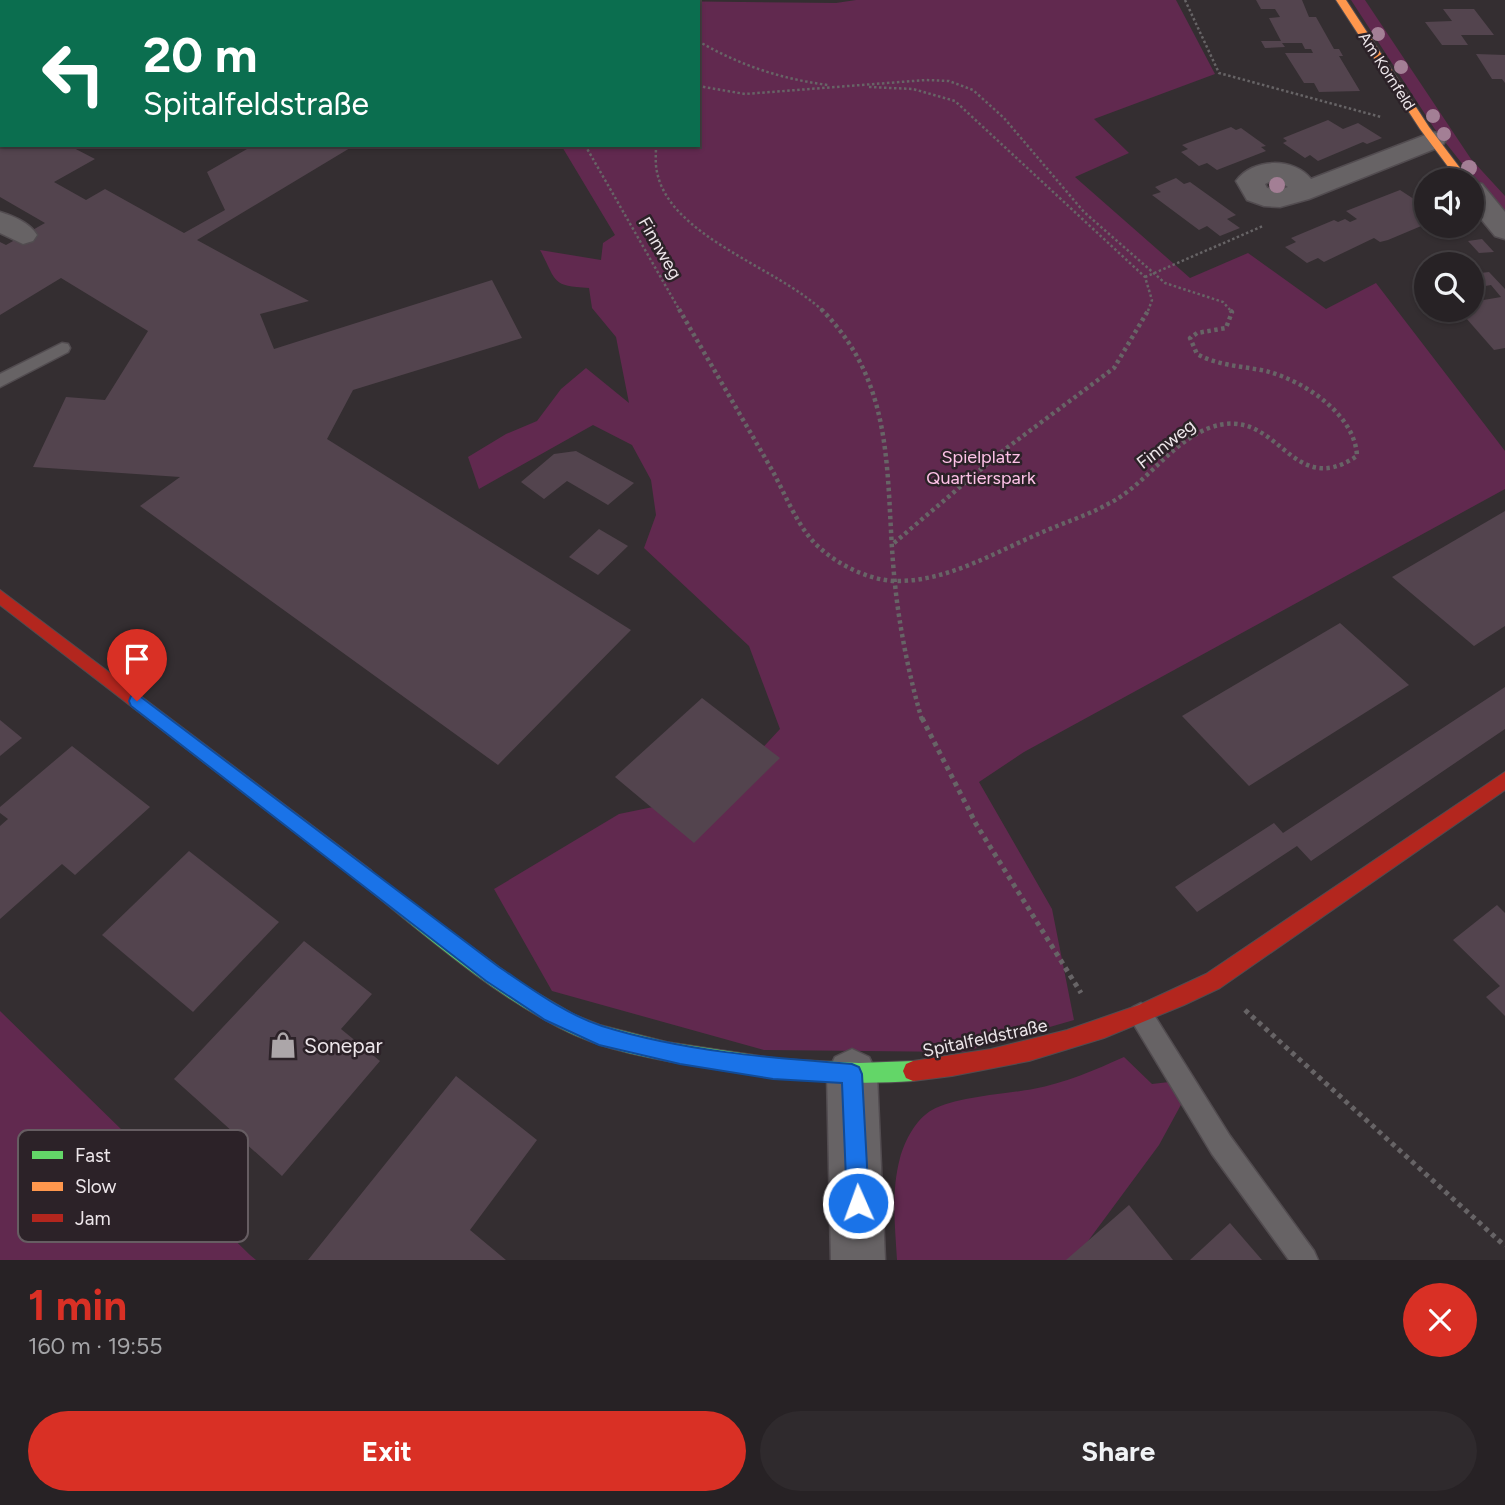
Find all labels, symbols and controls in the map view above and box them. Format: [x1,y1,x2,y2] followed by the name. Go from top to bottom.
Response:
[143,25,258,84] text: 20 m
[28,28,119,119] icon: left
[1355,28,1419,114] street label: Am Kornfeld
[143,85,369,123] text: Spitalfeldstraße
[1414,168,1484,322] map controls
[1414,168,1484,238] button: sound
[633,213,687,283] street label: Finnweg
[1414,252,1484,322] button: search
[1132,414,1200,474] street label: Finnweg
[926,446,1036,489] park label: Spielplatz Quartierspark
[107,629,167,701] pin
[118,640,156,678] icon: arrive
[921,1014,1050,1062] street label: Spitalfeldstraße
[268,1030,298,1060] shop icon: Sonepar
[304,1033,382,1058] place label: Sonepar
[18,1130,248,1242] legend
[75,1144,111,1167] text: Fast
[821,1166,895,1240] position arrow
[75,1175,117,1198] text: Slow
[75,1207,111,1230] text: Jam
[28,1280,127,1331] text: 1 min
[1403,1283,1477,1357] button: close
[28,1332,163,1360] text: 160 m · 19:55
[28,1411,746,1491] button: Exit
[760,1411,1477,1491] button: Share

